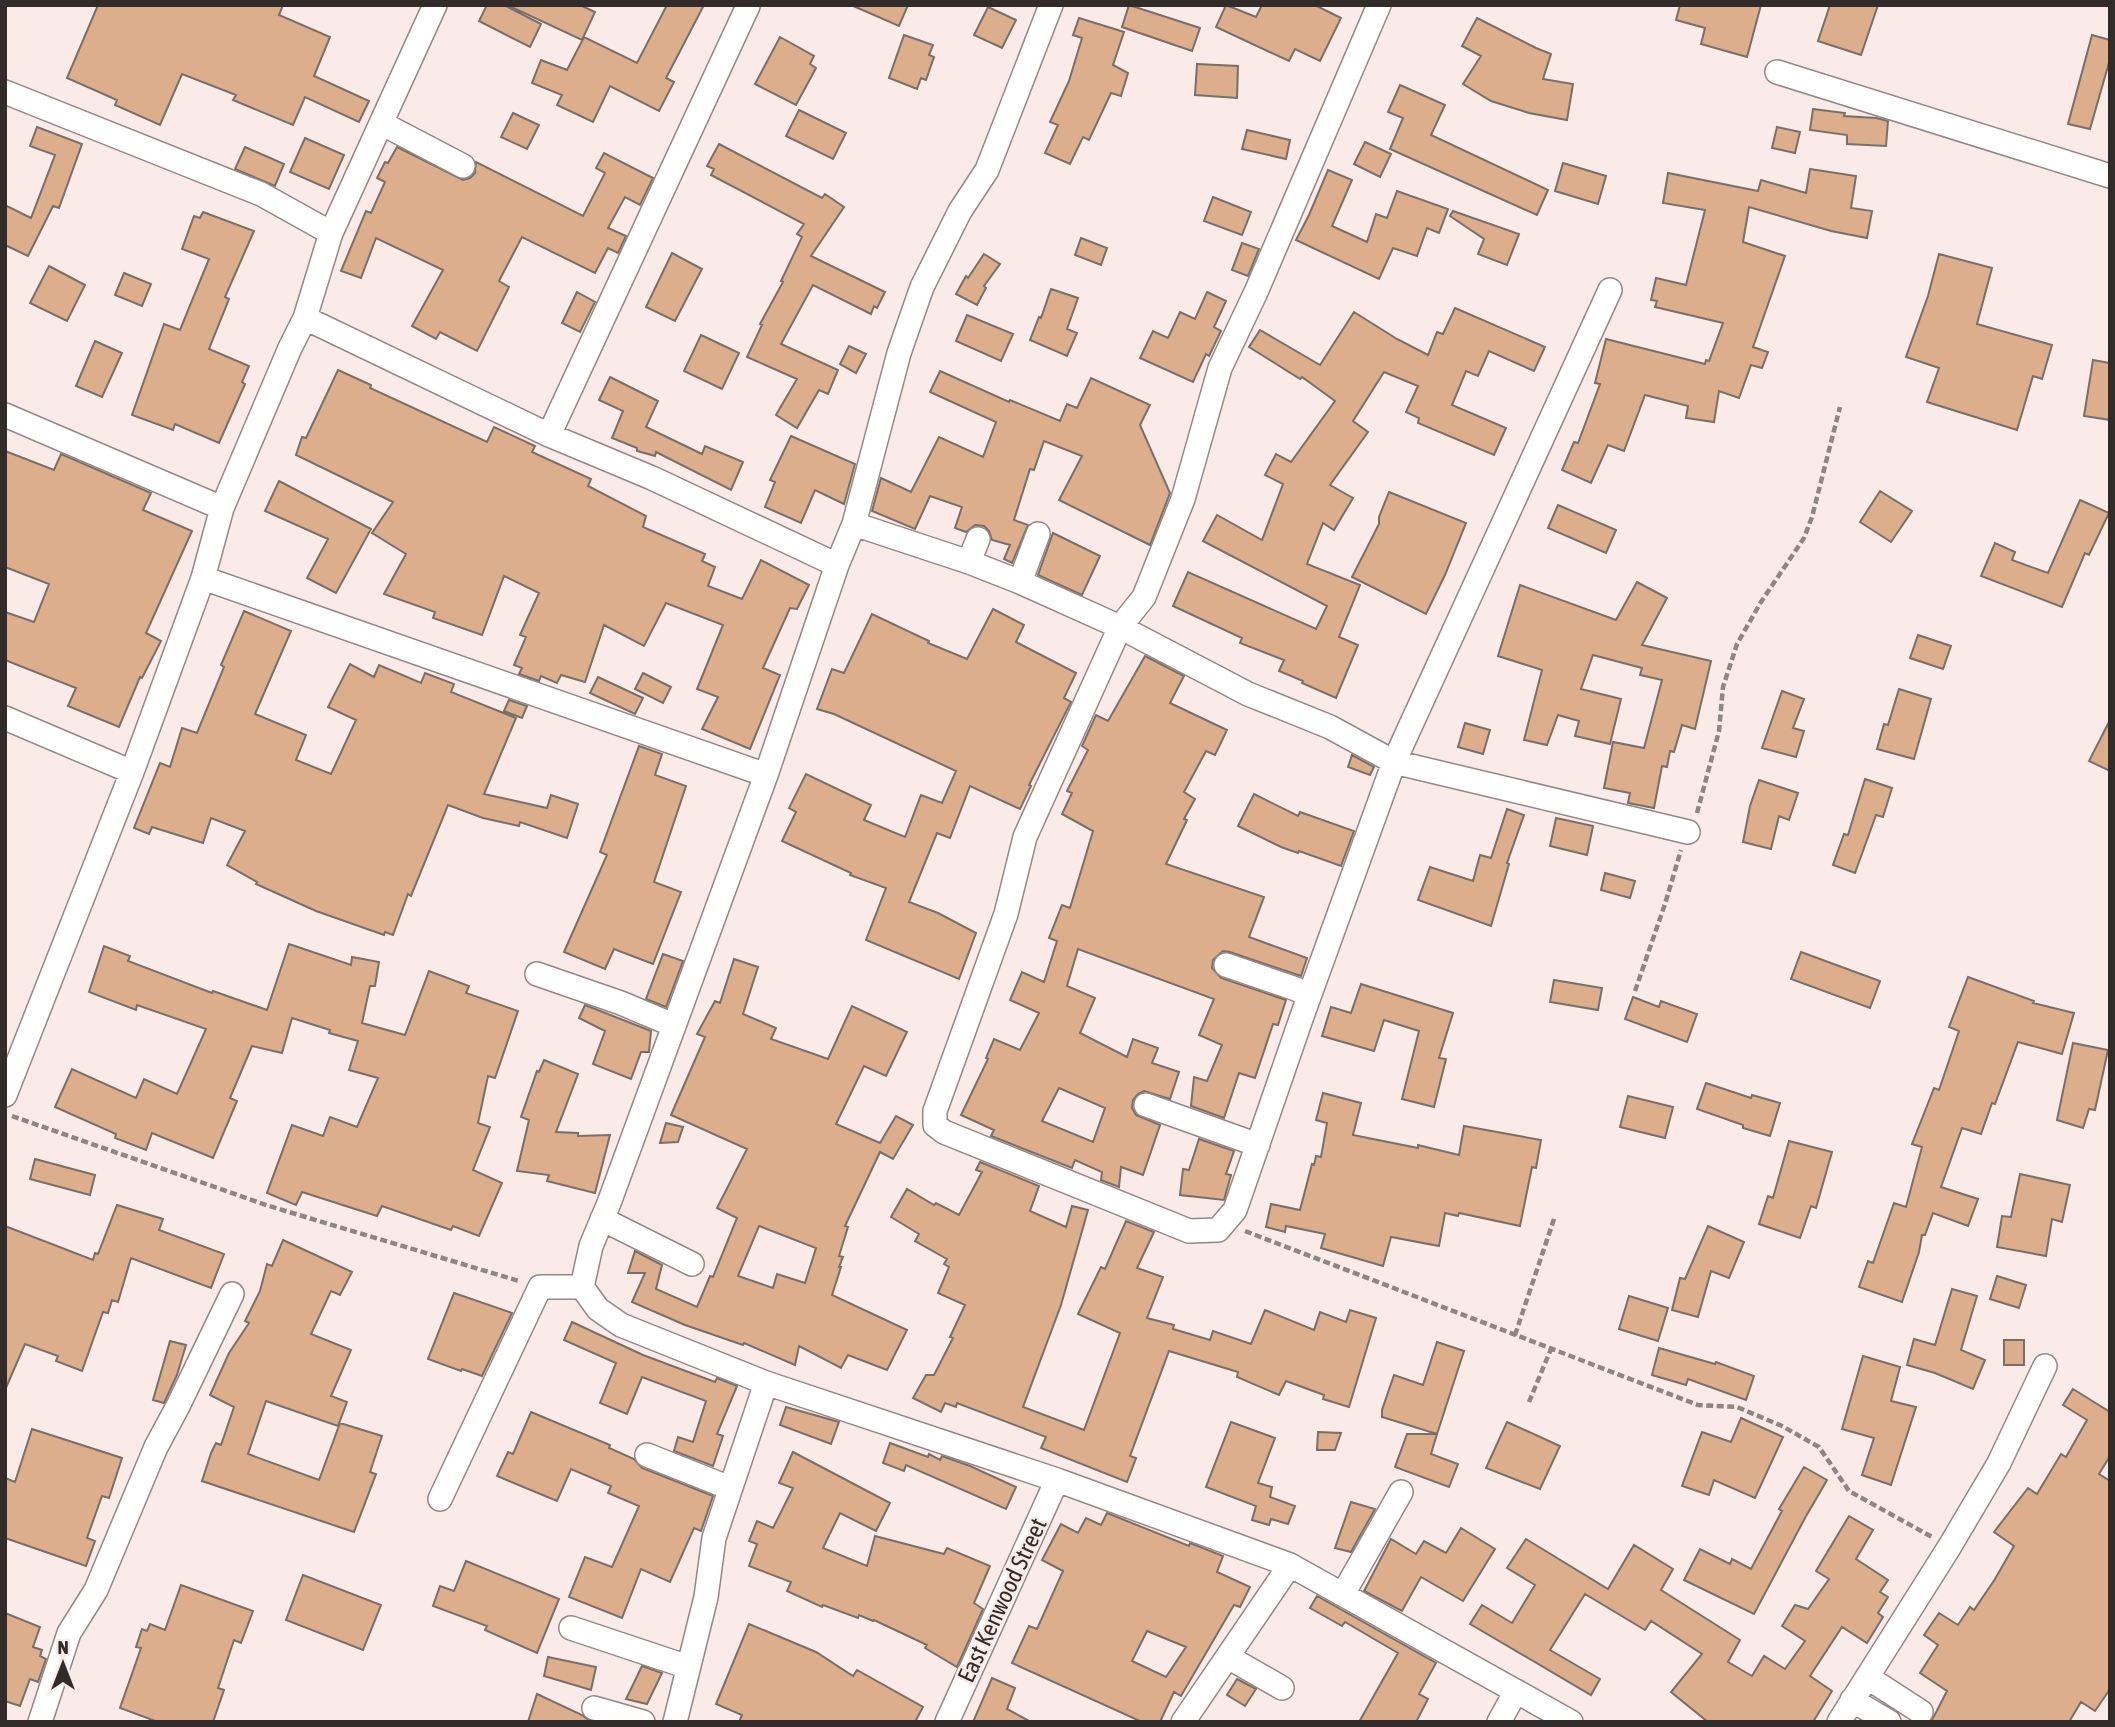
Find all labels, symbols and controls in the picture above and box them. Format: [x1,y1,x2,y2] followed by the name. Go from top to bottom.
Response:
[952,1514,1052,1686] street label: East Kenwood Street
[28,1629,98,1699] north arrow
[57,1636,69,1658] text: N

